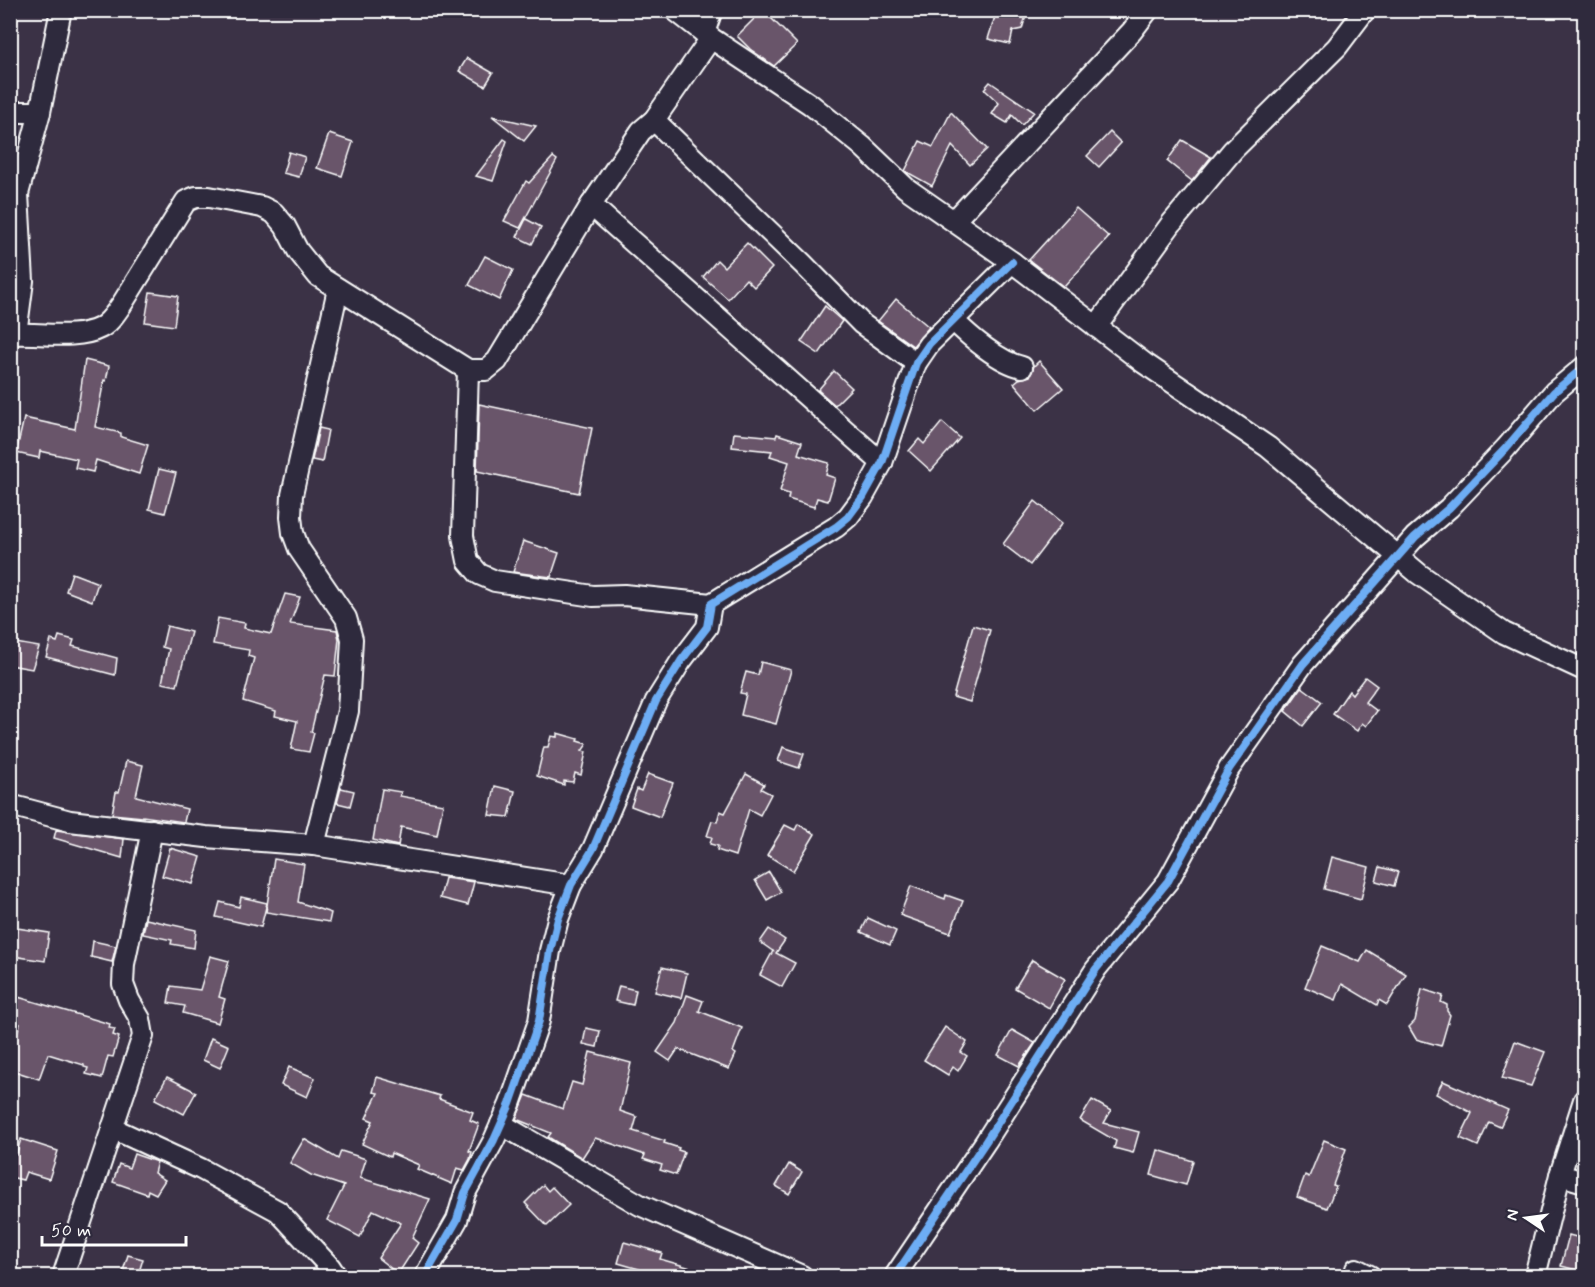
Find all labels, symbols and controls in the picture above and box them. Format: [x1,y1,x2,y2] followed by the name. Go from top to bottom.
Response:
[1496,1188,1556,1248] north arrow
[1501,1207,1524,1223] text: N
[42,1209,186,1247] scale bar
[51,1219,91,1243] text: 50 m

